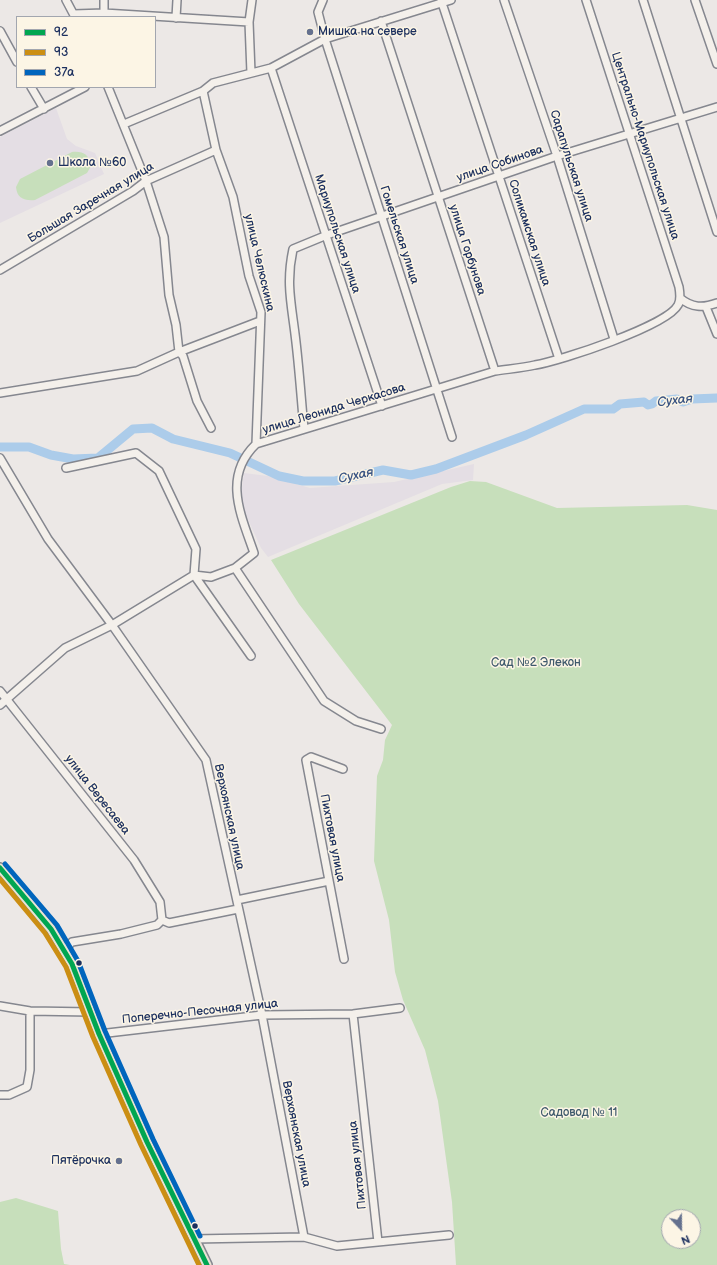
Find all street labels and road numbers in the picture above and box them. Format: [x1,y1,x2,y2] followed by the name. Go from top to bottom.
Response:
[608,50,682,242] street label: Центрально-Мариупольская улица
[546,108,596,224] street label: Сарапульская улица
[455,142,545,186] street label: улица Собинова
[25,160,157,246] street label: Большая Заречная улица
[311,173,363,295] street label: Мариупольская улица
[505,178,553,288] street label: Соликамская улица
[376,184,422,286] street label: Гомельская улица
[446,203,488,297] street label: улица Горбунова
[241,213,277,313] street label: улица Челюскина
[261,380,407,438] street label: улица Леонида Черкасова
[61,752,133,838] street label: улица Вересаева
[211,763,247,871] street label: Верхоянская улица
[316,793,348,883] street label: Пихтовая улица
[121,997,279,1027] street label: Поперечно-Песочная улица
[279,1080,313,1188] street label: Верхоянская улица
[346,1120,370,1210] street label: Пихтовая улица

